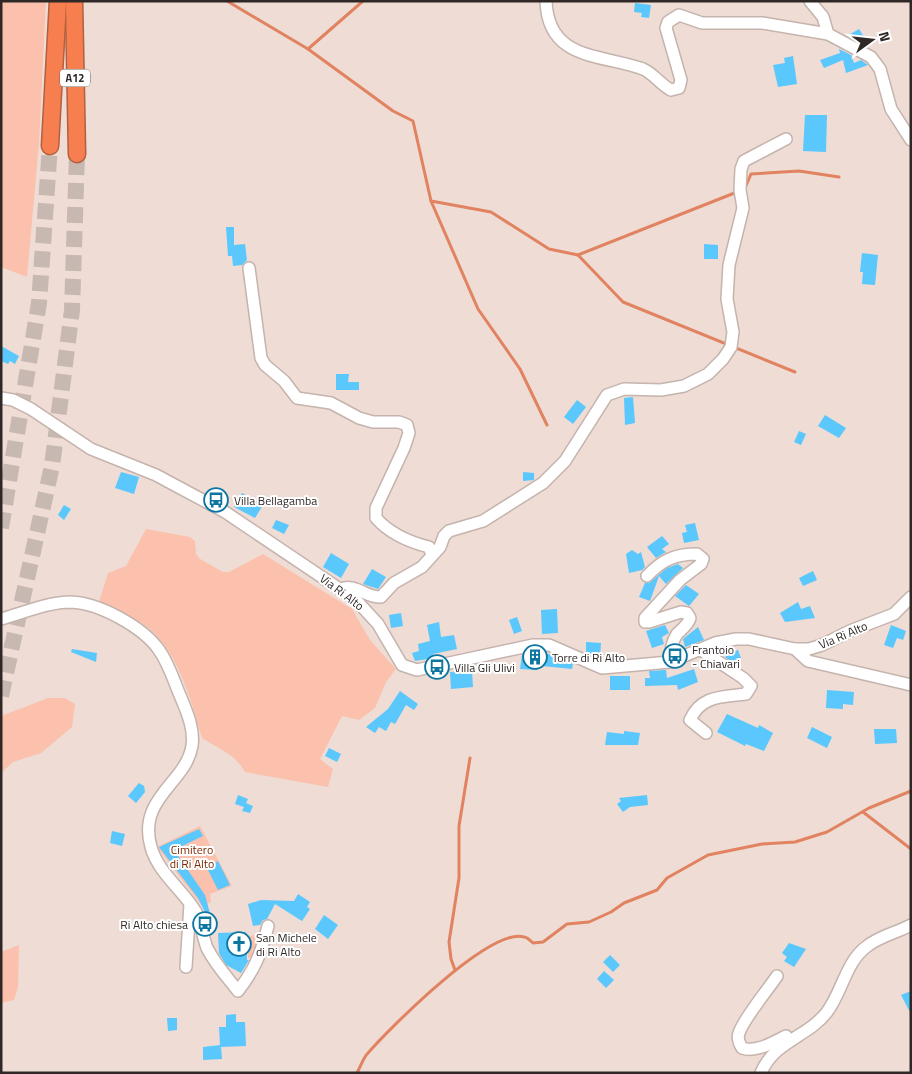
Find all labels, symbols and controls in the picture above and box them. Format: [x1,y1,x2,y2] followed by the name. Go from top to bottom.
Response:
[847,15,897,65] north arrow
[874,29,896,44] text: N
[60,70,90,86] road number: A12
[203,487,229,513] bus stop icon: Villa Bellagamba
[234,491,317,510] place label: Villa Bellagamba
[316,569,368,615] street label: Via Ri Alto
[816,616,870,654] street label: Via Ri Alto
[692,640,740,673] place label: Frantoio - Chiavari
[662,643,688,669] bus stop icon: Frantoio - Chiavari
[522,644,548,670] building icon: Torre di Ri Alto
[552,648,625,667] place label: Torre di Ri Alto
[424,654,450,680] bus stop icon: Villa Gli Ulivi
[454,658,515,677] place label: Villa Gli Ulivi
[170,840,214,873] park label: Cimitero di Ri Alto
[192,911,218,937] bus stop icon: Ri Alto chiesa
[120,915,188,934] place label: Ri Alto chiesa
[256,928,317,961] place label: San Michele di Ri Alto
[226,931,252,957] church icon: San Michele di Ri Alto

